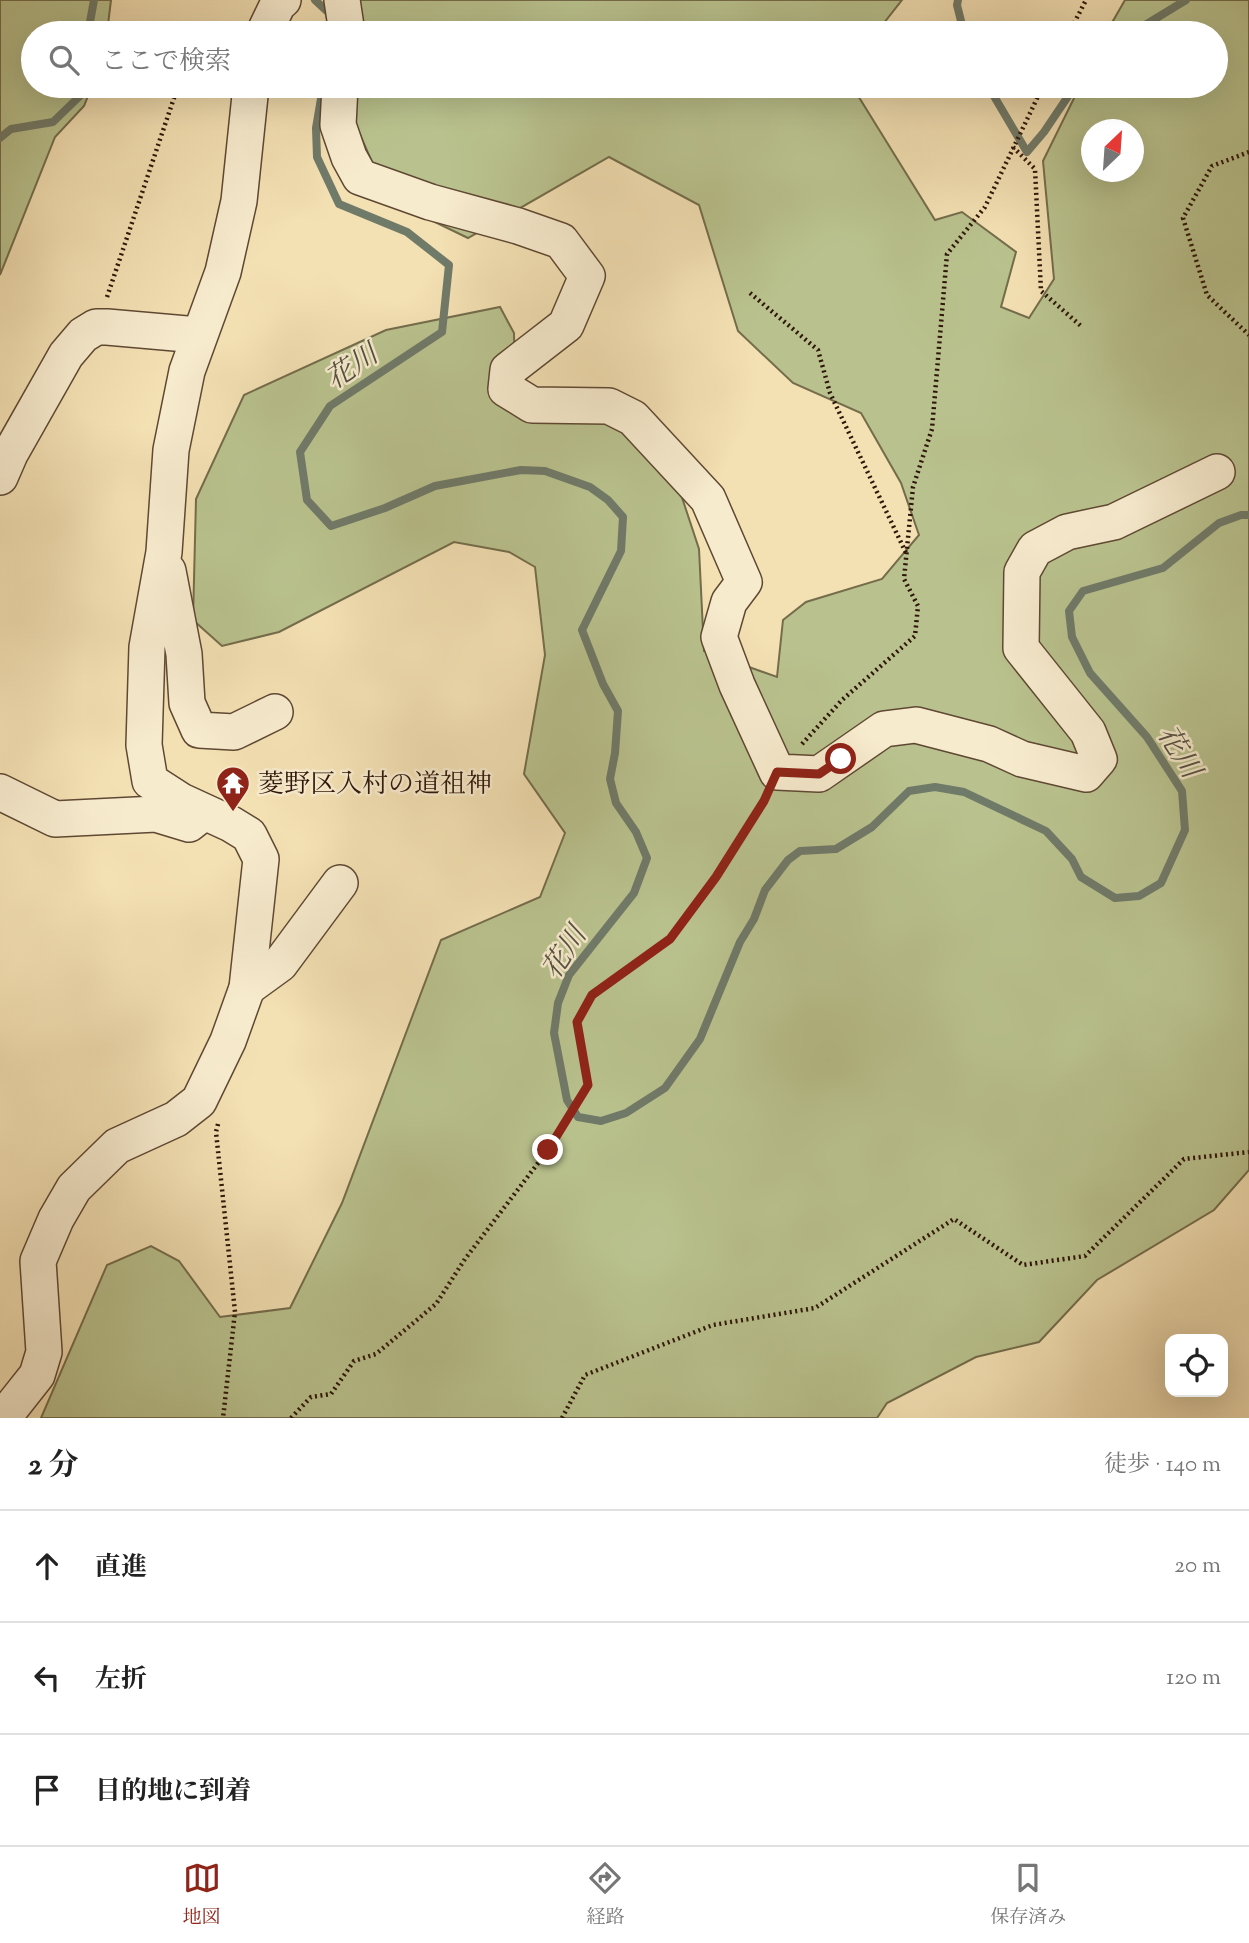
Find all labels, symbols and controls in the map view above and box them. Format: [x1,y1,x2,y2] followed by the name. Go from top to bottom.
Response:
[21,21,1228,98] search box
[45,41,83,79] icon: search
[101,44,231,81] text: ここで検索
[1081,119,1144,182] north arrow
[318,335,390,401] water label: 花川
[1146,718,1211,789] water label: 花川
[825,743,856,774] route start
[214,764,252,813] temple icon: 菱野区入村の道祖神
[258,767,492,804] place label: 菱野区入村の道祖神
[533,917,599,988] water label: 花川
[532,1134,563,1165] route end
[1165,1334,1228,1397] map controls
[1165,1334,1228,1397] button: locate
[28,1445,78,1488] text: 2 分
[1104,1449,1221,1482] text: 徒歩 · 140 m
[28,1547,66,1585] icon: ahead
[95,1550,147,1587] text: 直進
[1174,1550,1221,1583] text: 20 m
[28,1659,66,1697] icon: left
[95,1662,147,1699] text: 左折
[1166,1662,1221,1695] text: 120 m
[28,1771,66,1809] icon: arrive
[95,1774,251,1811] text: 目的地に到着
[183,1859,221,1932] tab: 地図
[586,1859,624,1932] tab: 経路
[990,1859,1066,1932] tab: 保存済み

